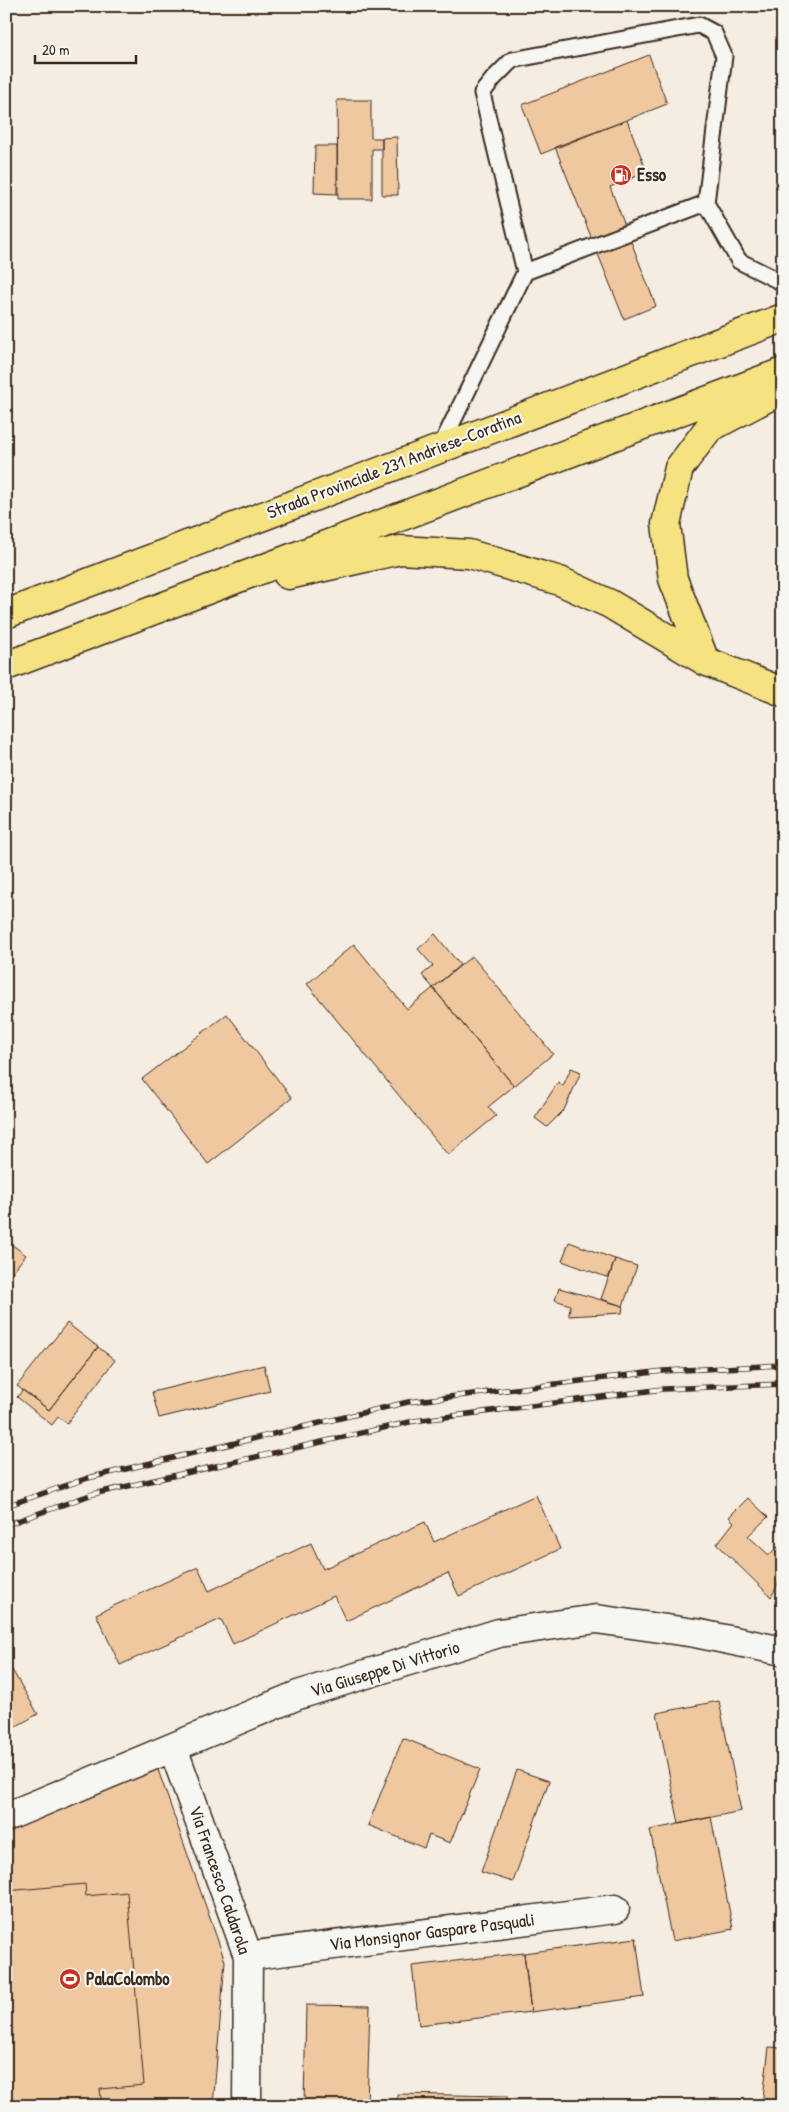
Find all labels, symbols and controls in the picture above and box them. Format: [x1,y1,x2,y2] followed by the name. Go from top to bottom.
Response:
[35,32,136,64] scale bar
[42,39,69,60] text: 20 m
[637,162,667,187] place label: Esso
[609,163,633,187] fuel station icon: Esso
[263,404,524,525] street label: Strada Provinciale 231 Andriese-Coratina
[307,1634,463,1703] street label: Via Giuseppe Di Vittorio
[183,1802,258,1957] street label: Via Francesco Caldarola
[328,1907,536,1956] street label: Via Monsignor Gaspare Pasquali
[86,1966,170,1991] place label: PalaColombo
[58,1967,82,1991] sports icon: PalaColombo

